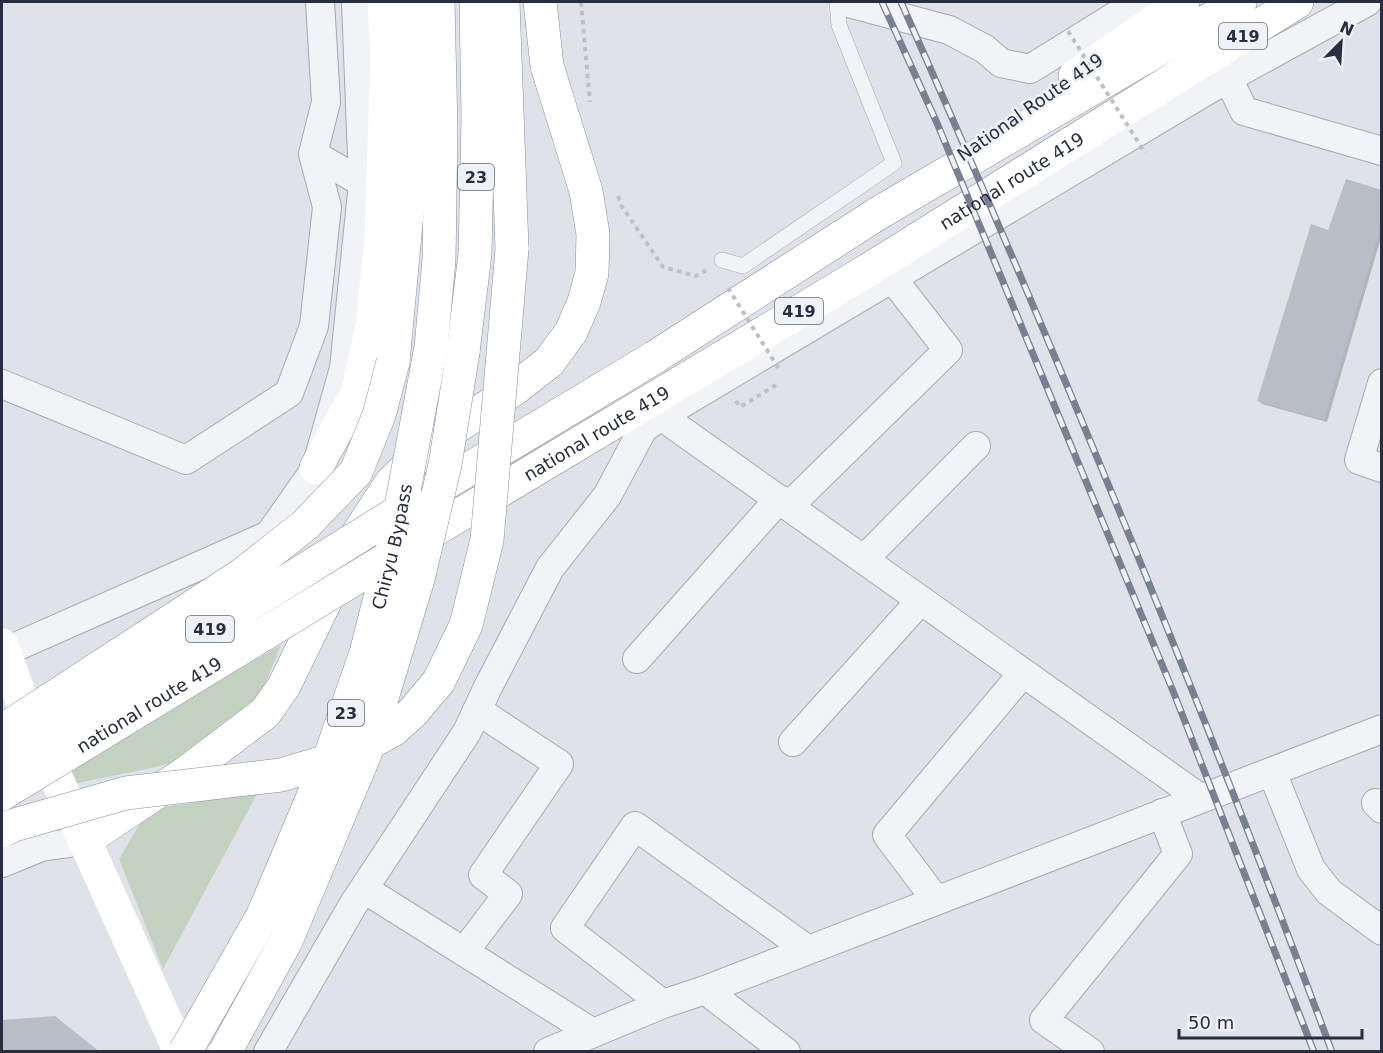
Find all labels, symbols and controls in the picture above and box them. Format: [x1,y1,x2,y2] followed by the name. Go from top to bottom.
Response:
[1311,12,1371,72] north arrow
[1337,17,1357,40] text: N
[1219,23,1267,49] road number: 419
[953,49,1107,165] street label: National Route 419
[935,127,1088,233] street label: national route 419
[458,164,494,190] road number: 23
[775,298,823,324] road number: 419
[520,381,673,485] street label: national route 419
[367,482,416,612] street label: Chiryu Bypass
[186,616,234,642] road number: 419
[72,652,225,757] street label: national route 419
[328,700,364,726] road number: 23
[1179,1002,1362,1040] scale bar
[1188,1012,1234,1033] text: 50 m

